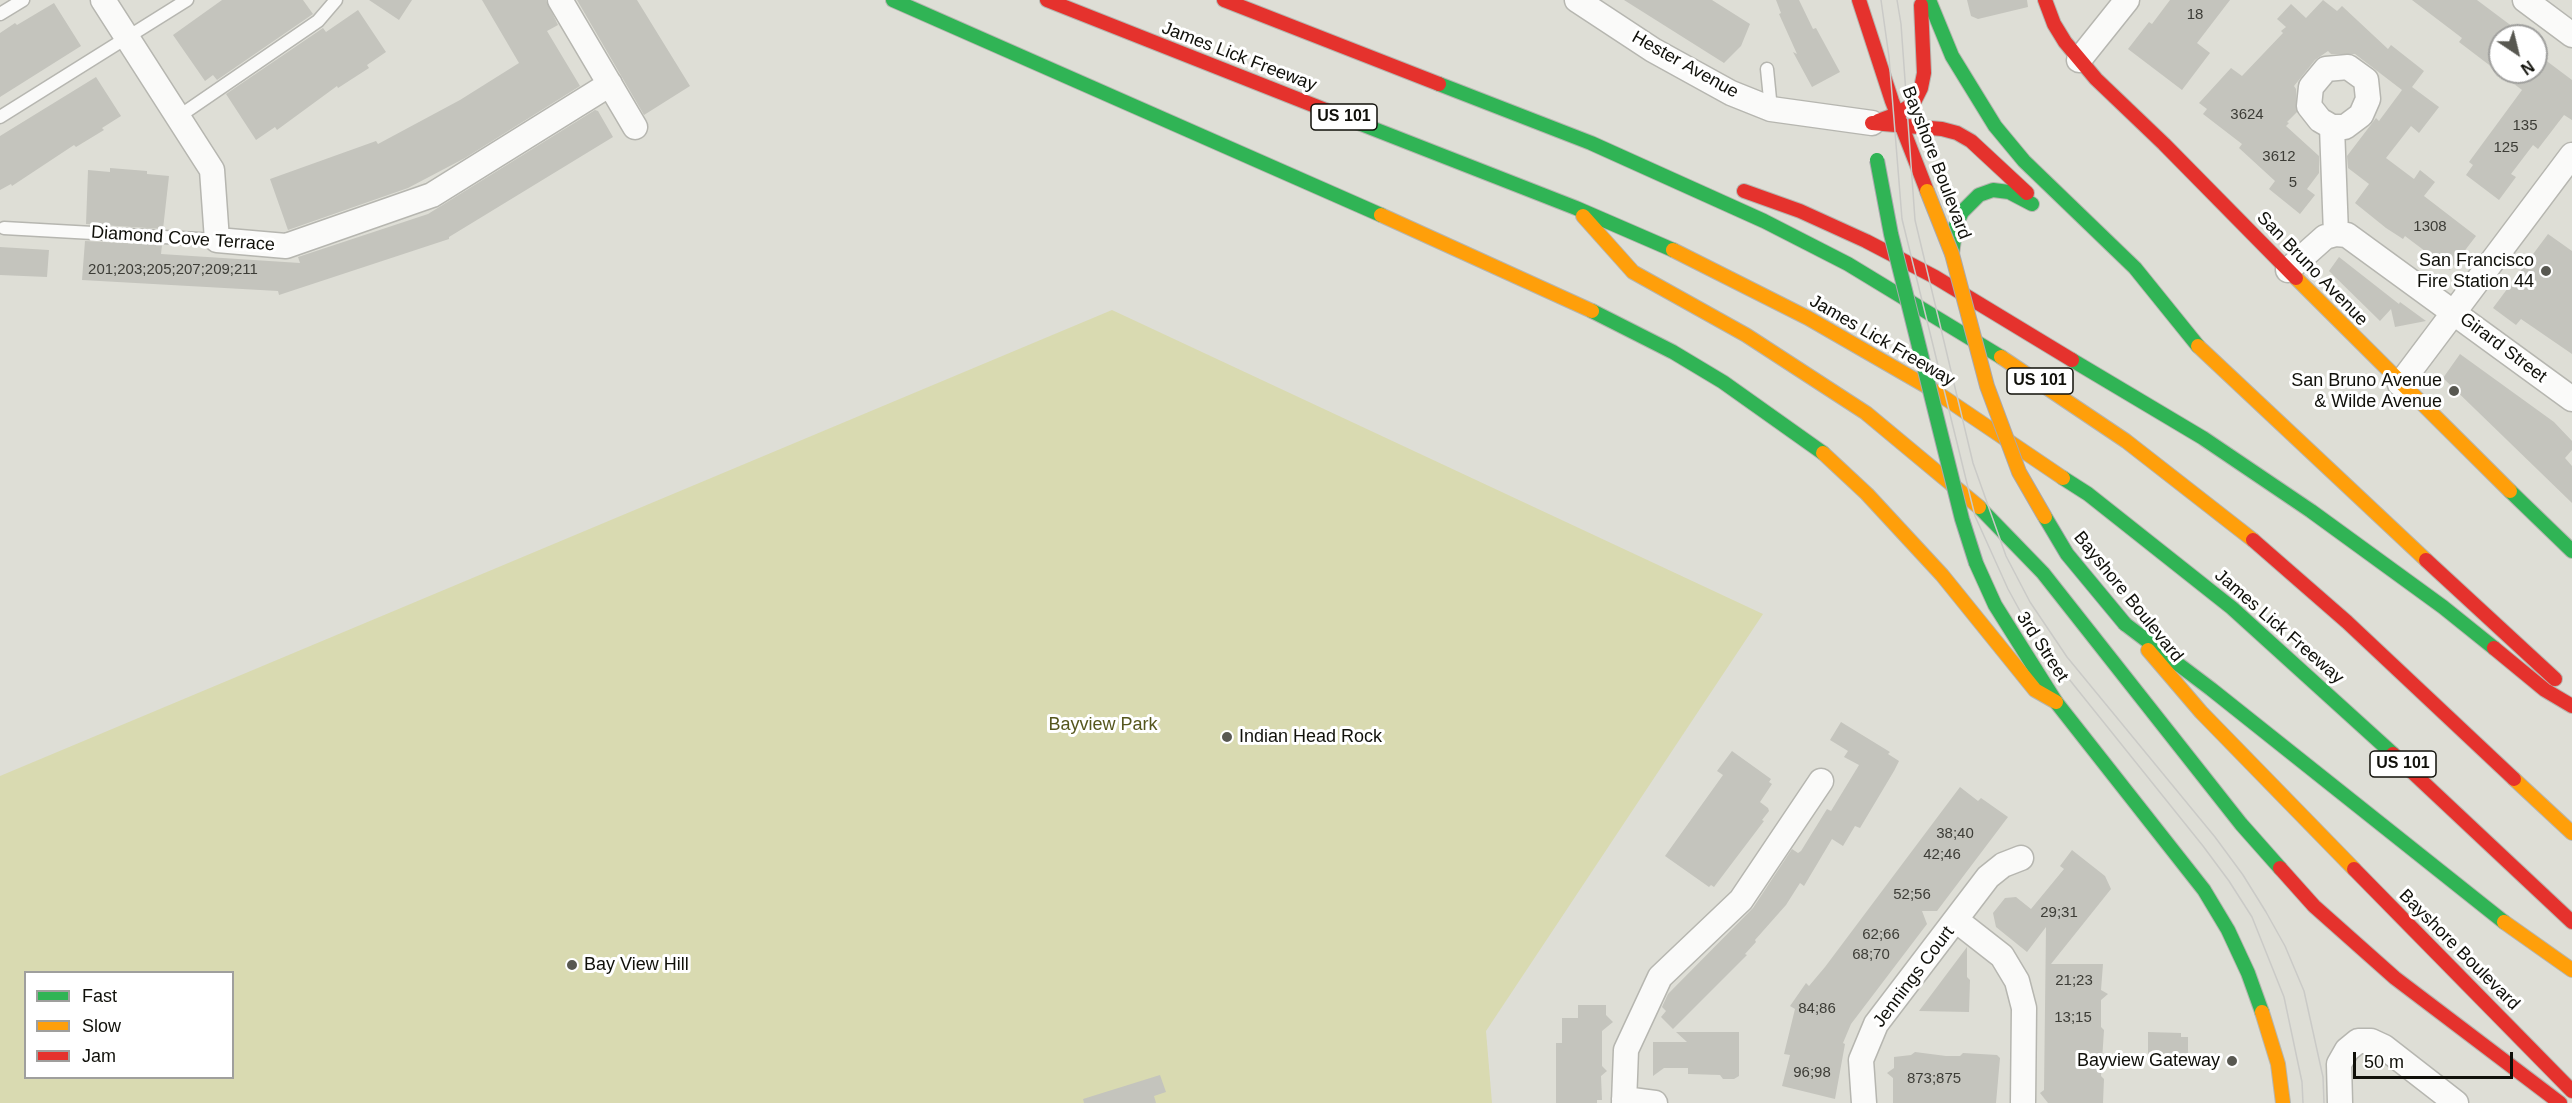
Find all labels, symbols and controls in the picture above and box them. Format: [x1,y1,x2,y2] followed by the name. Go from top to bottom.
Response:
[2187,6,2203,24] house number: 18
[1159,18,1319,96] street label: James Lick Freeway
[2488,24,2548,84] north arrow
[1628,27,1742,103] street label: Hester Avenue
[2518,57,2537,78] text: N
[1897,83,1975,243] street label: Bayshore Boulevard
[1311,104,1377,130] road number: US 101
[2230,106,2264,124] house number: 3624
[2512,117,2538,135] house number: 135
[2493,139,2519,157] house number: 125
[2262,148,2296,166] house number: 3612
[2289,174,2297,192] house number: 5
[2252,207,2372,331] street label: San Bruno Avenue
[2413,218,2447,236] house number: 1308
[90,222,276,256] street label: Diamond Cove Terrace
[2417,250,2534,292] place label: San Francisco Fire Station 44
[88,261,258,279] house number: 201;203;205;207;209;211
[2539,264,2553,278] marker: San Francisco Fire Station 44
[1806,291,1958,391] street label: James Lick Freeway
[2455,308,2551,388] street label: Girard Street
[2007,368,2073,394] road number: US 101
[2291,370,2442,412] place label: San Bruno Avenue & Wilde Avenue
[2447,384,2461,398] marker: San Bruno Avenue & Wilde Avenue
[2069,527,2187,667] street label: Bayshore Boulevard
[2210,565,2348,689] street label: James Lick Freeway
[2011,608,2073,686] street label: 3rd Street
[1048,714,1158,736] park label: Bayview Park
[1239,726,1382,748] place label: Indian Head Rock
[1220,730,1234,744] marker: Indian Head Rock
[2370,751,2436,777] road number: US 101
[1936,825,1974,843] house number: 38;40
[1923,846,1961,864] house number: 42;46
[2394,885,2524,1015] street label: Bayshore Boulevard
[1893,886,1931,904] house number: 52;56
[2040,904,2078,922] house number: 29;31
[1869,922,1959,1032] street label: Jennings Court
[1862,926,1900,944] house number: 62;66
[1852,946,1890,964] house number: 68;70
[584,954,689,976] place label: Bay View Hill
[565,958,579,972] marker: Bay View Hill
[24,971,234,1079] legend
[2055,972,2093,990] house number: 21;23
[82,986,117,1006] text: Fast
[1798,1000,1836,1018] house number: 84;86
[2054,1009,2092,1027] house number: 13;15
[82,1016,121,1036] text: Slow
[2356,1040,2516,1078] scale bar
[82,1046,116,1066] text: Jam
[2077,1050,2220,1072] place label: Bayview Gateway
[2364,1052,2404,1072] text: 50 m
[2225,1054,2239,1068] marker: Bayview Gateway
[1793,1064,1831,1082] house number: 96;98
[1907,1070,1961,1088] house number: 873;875

